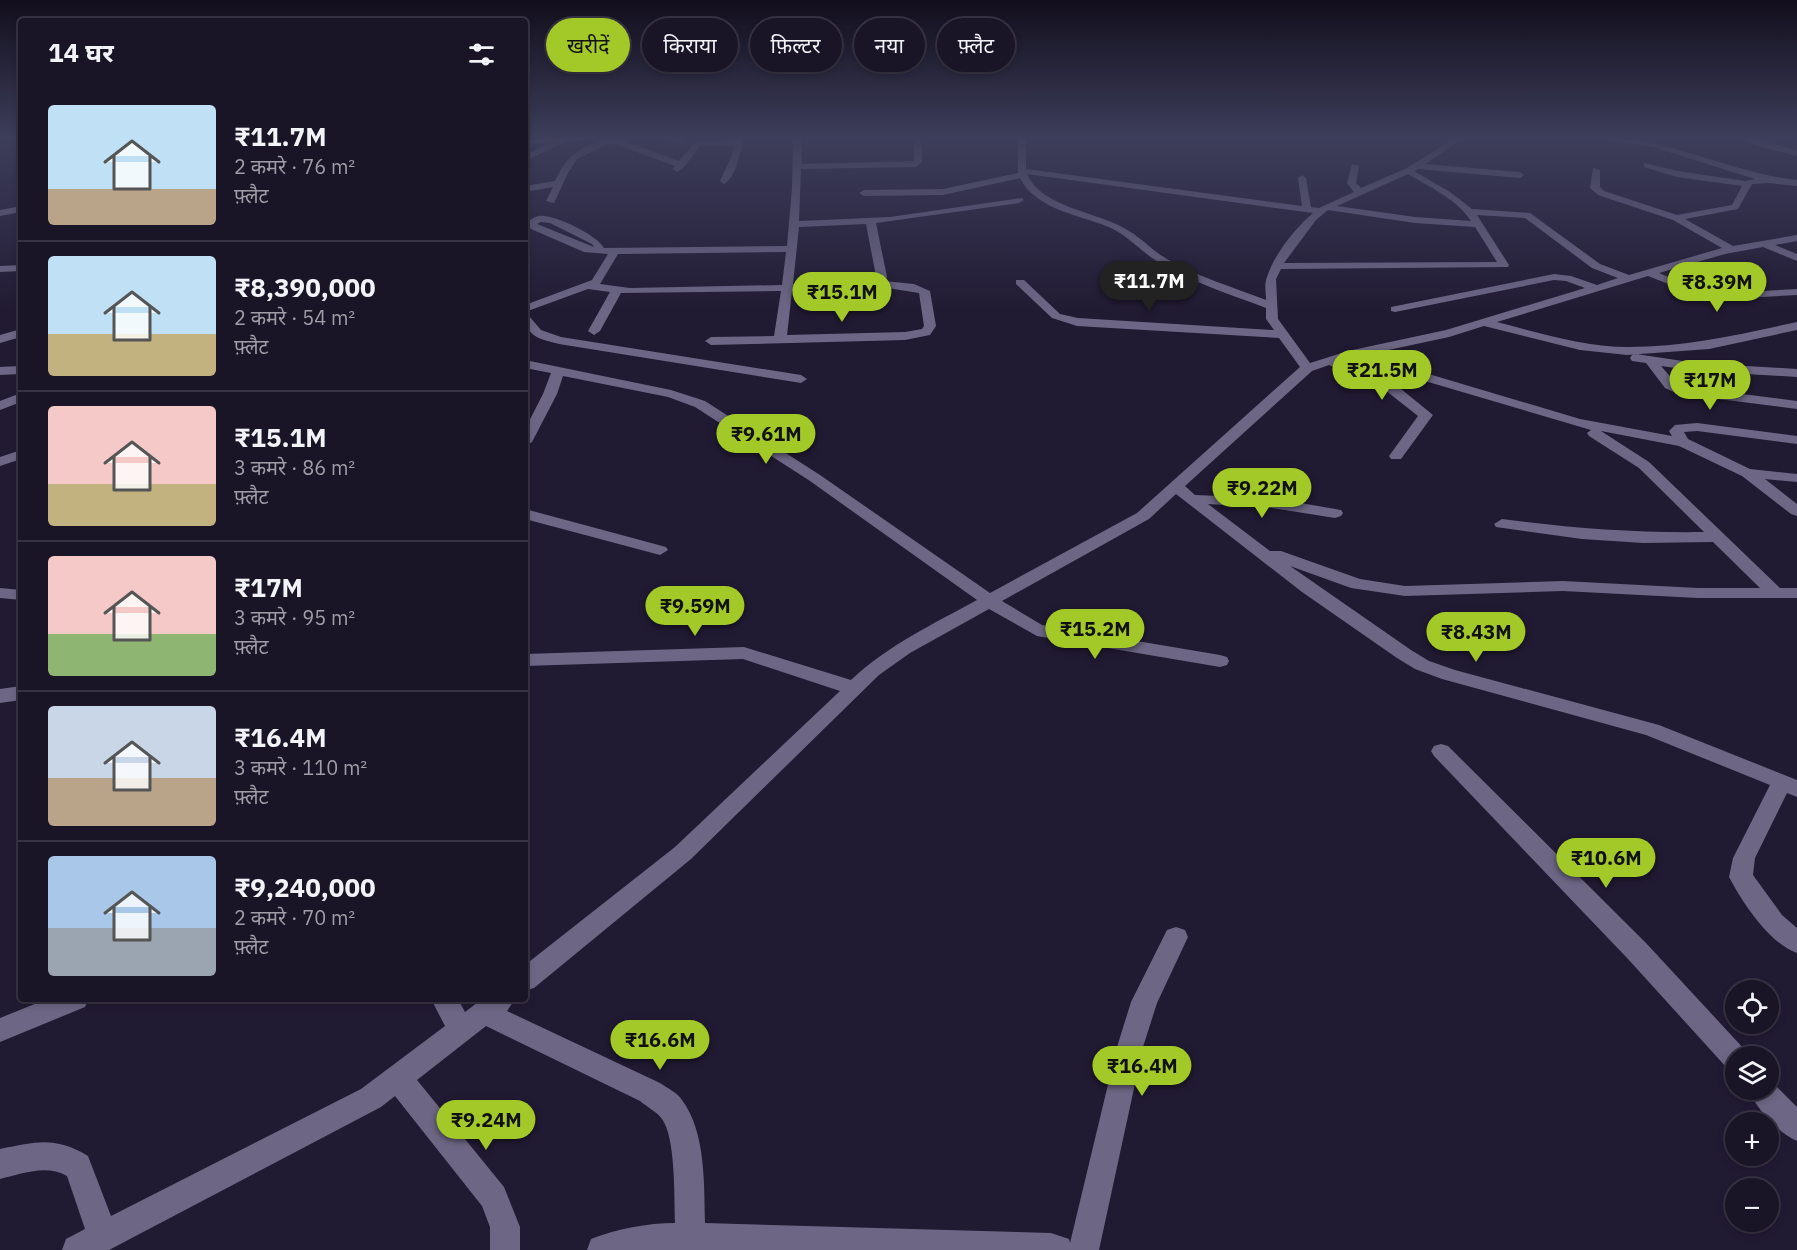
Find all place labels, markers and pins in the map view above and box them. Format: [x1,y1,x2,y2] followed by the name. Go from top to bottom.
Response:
[1100,261,1198,312] pin: ₹11.7M
[1668,262,1766,313] pin: ₹8.39M
[793,272,891,323] pin: ₹15.1M
[1333,350,1431,401] pin: ₹21.5M
[1674,360,1746,411] pin: ₹17M
[717,414,815,465] pin: ₹9.61M
[1213,468,1311,519] pin: ₹9.22M
[646,586,744,637] pin: ₹9.59M
[1046,609,1144,660] pin: ₹15.2M
[1427,612,1525,663] pin: ₹8.43M
[1557,838,1655,889] pin: ₹10.6M
[611,1020,709,1071] pin: ₹16.6M
[1093,1046,1191,1097] pin: ₹16.4M
[437,1100,535,1151] pin: ₹9.24M

